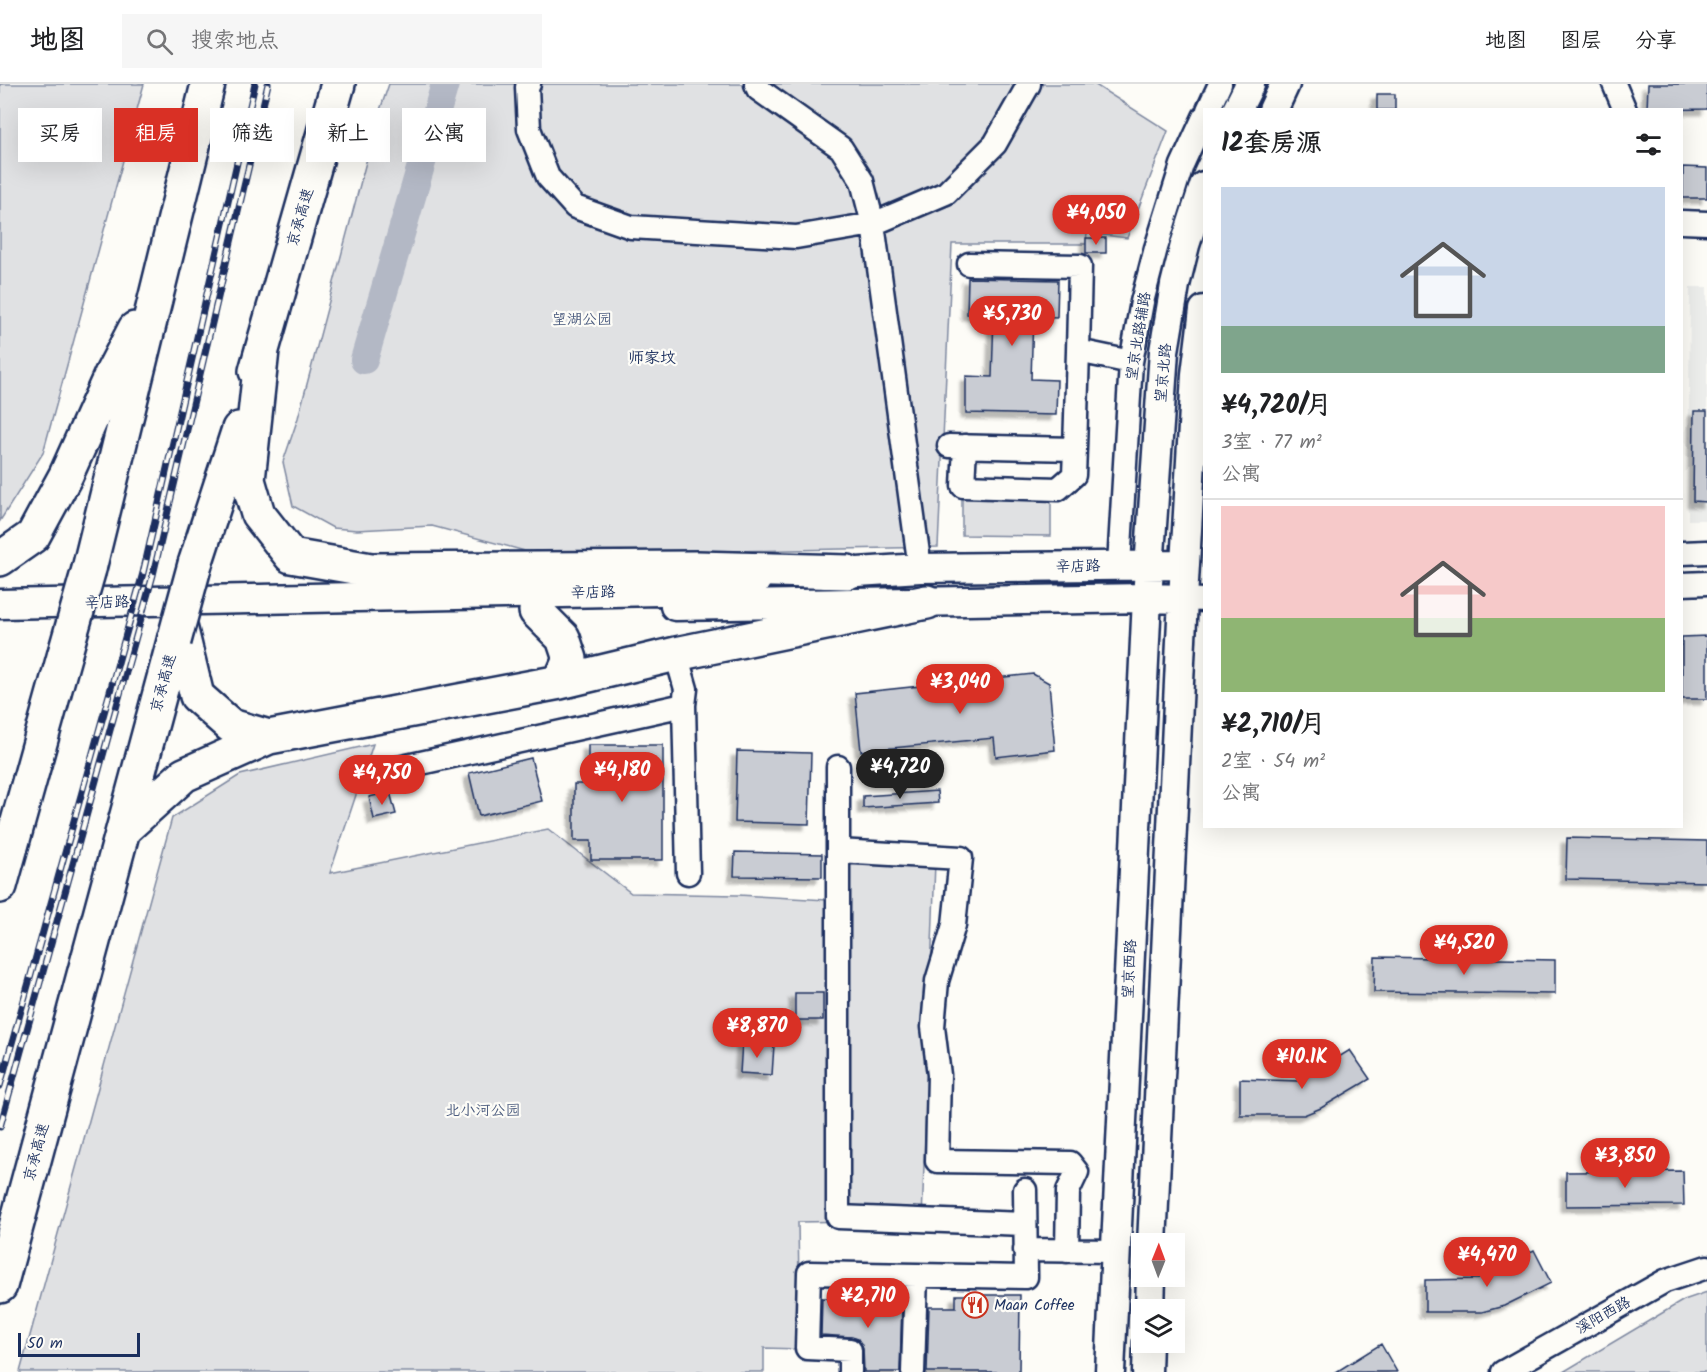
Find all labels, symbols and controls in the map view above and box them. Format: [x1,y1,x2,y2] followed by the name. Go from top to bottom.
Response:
[122,14,542,68] search box
[30,19,86,64] text: 地图
[191,24,279,59] text: 搜索地点
[143,25,176,58] icon: search
[1485,25,1527,58] text: 地图
[1560,25,1602,58] text: 图层
[1635,25,1677,58] text: 分享
[18,108,102,162] chip: 买房
[114,108,198,162] chip: 租房
[210,108,294,162] chip: 筛选
[306,108,390,162] chip: 新上
[402,108,486,162] chip: 公寓
[1221,123,1322,165] text: 12套房源
[1632,128,1665,161] icon: filters
[281,185,321,249] street label: 京承高速
[1047,195,1145,246] pin: ¥4,050
[1066,198,1126,230] text: ¥4,050
[1389,226,1497,334] icon: home
[1120,290,1158,382] street label: 望京北路辅路
[963,296,1061,347] pin: ¥5,730
[983,299,1041,331] text: ¥5,730
[552,308,612,332] park label: 望湖公园
[1149,342,1179,404] street label: 望京北路
[628,346,676,371] district label: 师家坟
[1221,385,1332,427] text: ¥4,720/月
[1221,427,1322,459] text: 3室 · 77 m²
[1221,459,1261,491] text: 公寓
[1389,545,1497,653] icon: home
[1055,555,1101,579] street label: 辛店路
[570,581,616,605] street label: 辛店路
[84,591,130,615] street label: 辛店路
[145,651,183,715] street label: 京承高速
[911,664,1009,715] pin: ¥3,040
[930,667,990,699] text: ¥3,040
[1221,704,1326,746] text: ¥2,710/月
[1221,746,1325,778] text: 2室 · 54 m²
[851,749,949,800] pin: ¥4,720
[573,752,671,803] pin: ¥4,180
[870,752,930,784] text: ¥4,720
[333,755,431,806] pin: ¥4,750
[594,755,650,787] text: ¥4,180
[353,758,411,790] text: ¥4,750
[1221,778,1261,810] text: 公寓
[1415,925,1513,976] pin: ¥4,520
[1434,928,1494,960] text: ¥4,520
[1116,938,1144,1000] street label: 望京西路
[708,1008,806,1059] pin: ¥8,870
[727,1011,787,1043] text: ¥8,870
[1253,1039,1351,1090] pin: ¥10.1K
[1276,1042,1328,1074] text: ¥10.1K
[445,1099,521,1123] park label: 北小河公园
[18,1120,56,1184] street label: 京承高速
[1576,1138,1674,1189] pin: ¥3,850
[1595,1141,1655,1173] text: ¥3,850
[1131,1233,1185,1287] north arrow
[1131,1233,1185,1353] map controls
[1438,1237,1536,1288] pin: ¥4,470
[1457,1240,1517,1272] text: ¥4,470
[819,1278,917,1329] pin: ¥2,710
[841,1281,895,1313] text: ¥2,710
[960,1290,990,1320] restaurant icon: Maan Coffee
[1571,1291,1636,1341] street label: 溪阳西路
[994,1294,1075,1318] place label: Maan Coffee
[1131,1299,1185,1353] button: layers
[18,1330,140,1358] scale bar
[27,1331,63,1356] text: 50 m

